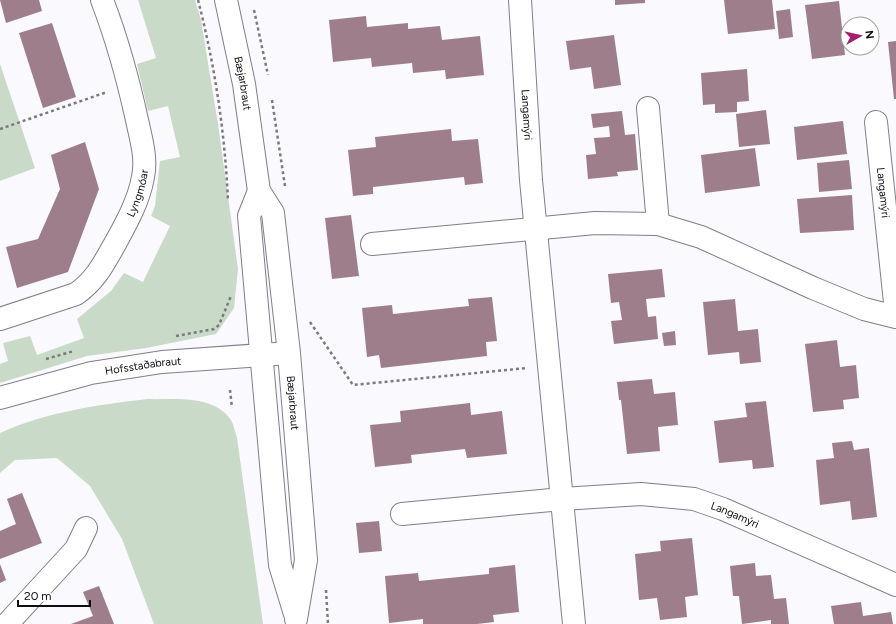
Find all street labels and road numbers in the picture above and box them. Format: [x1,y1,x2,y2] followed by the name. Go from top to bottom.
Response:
[232,55,254,111] street label: Bæjarbraut
[519,89,535,141] street label: Langamýri
[874,167,893,219] street label: Langamýri
[124,168,151,219] street label: Lyngmóar
[104,354,182,377] street label: Hofsstaðabraut
[284,375,302,431] street label: Bæjarbraut
[709,499,761,531] street label: Langamýri

